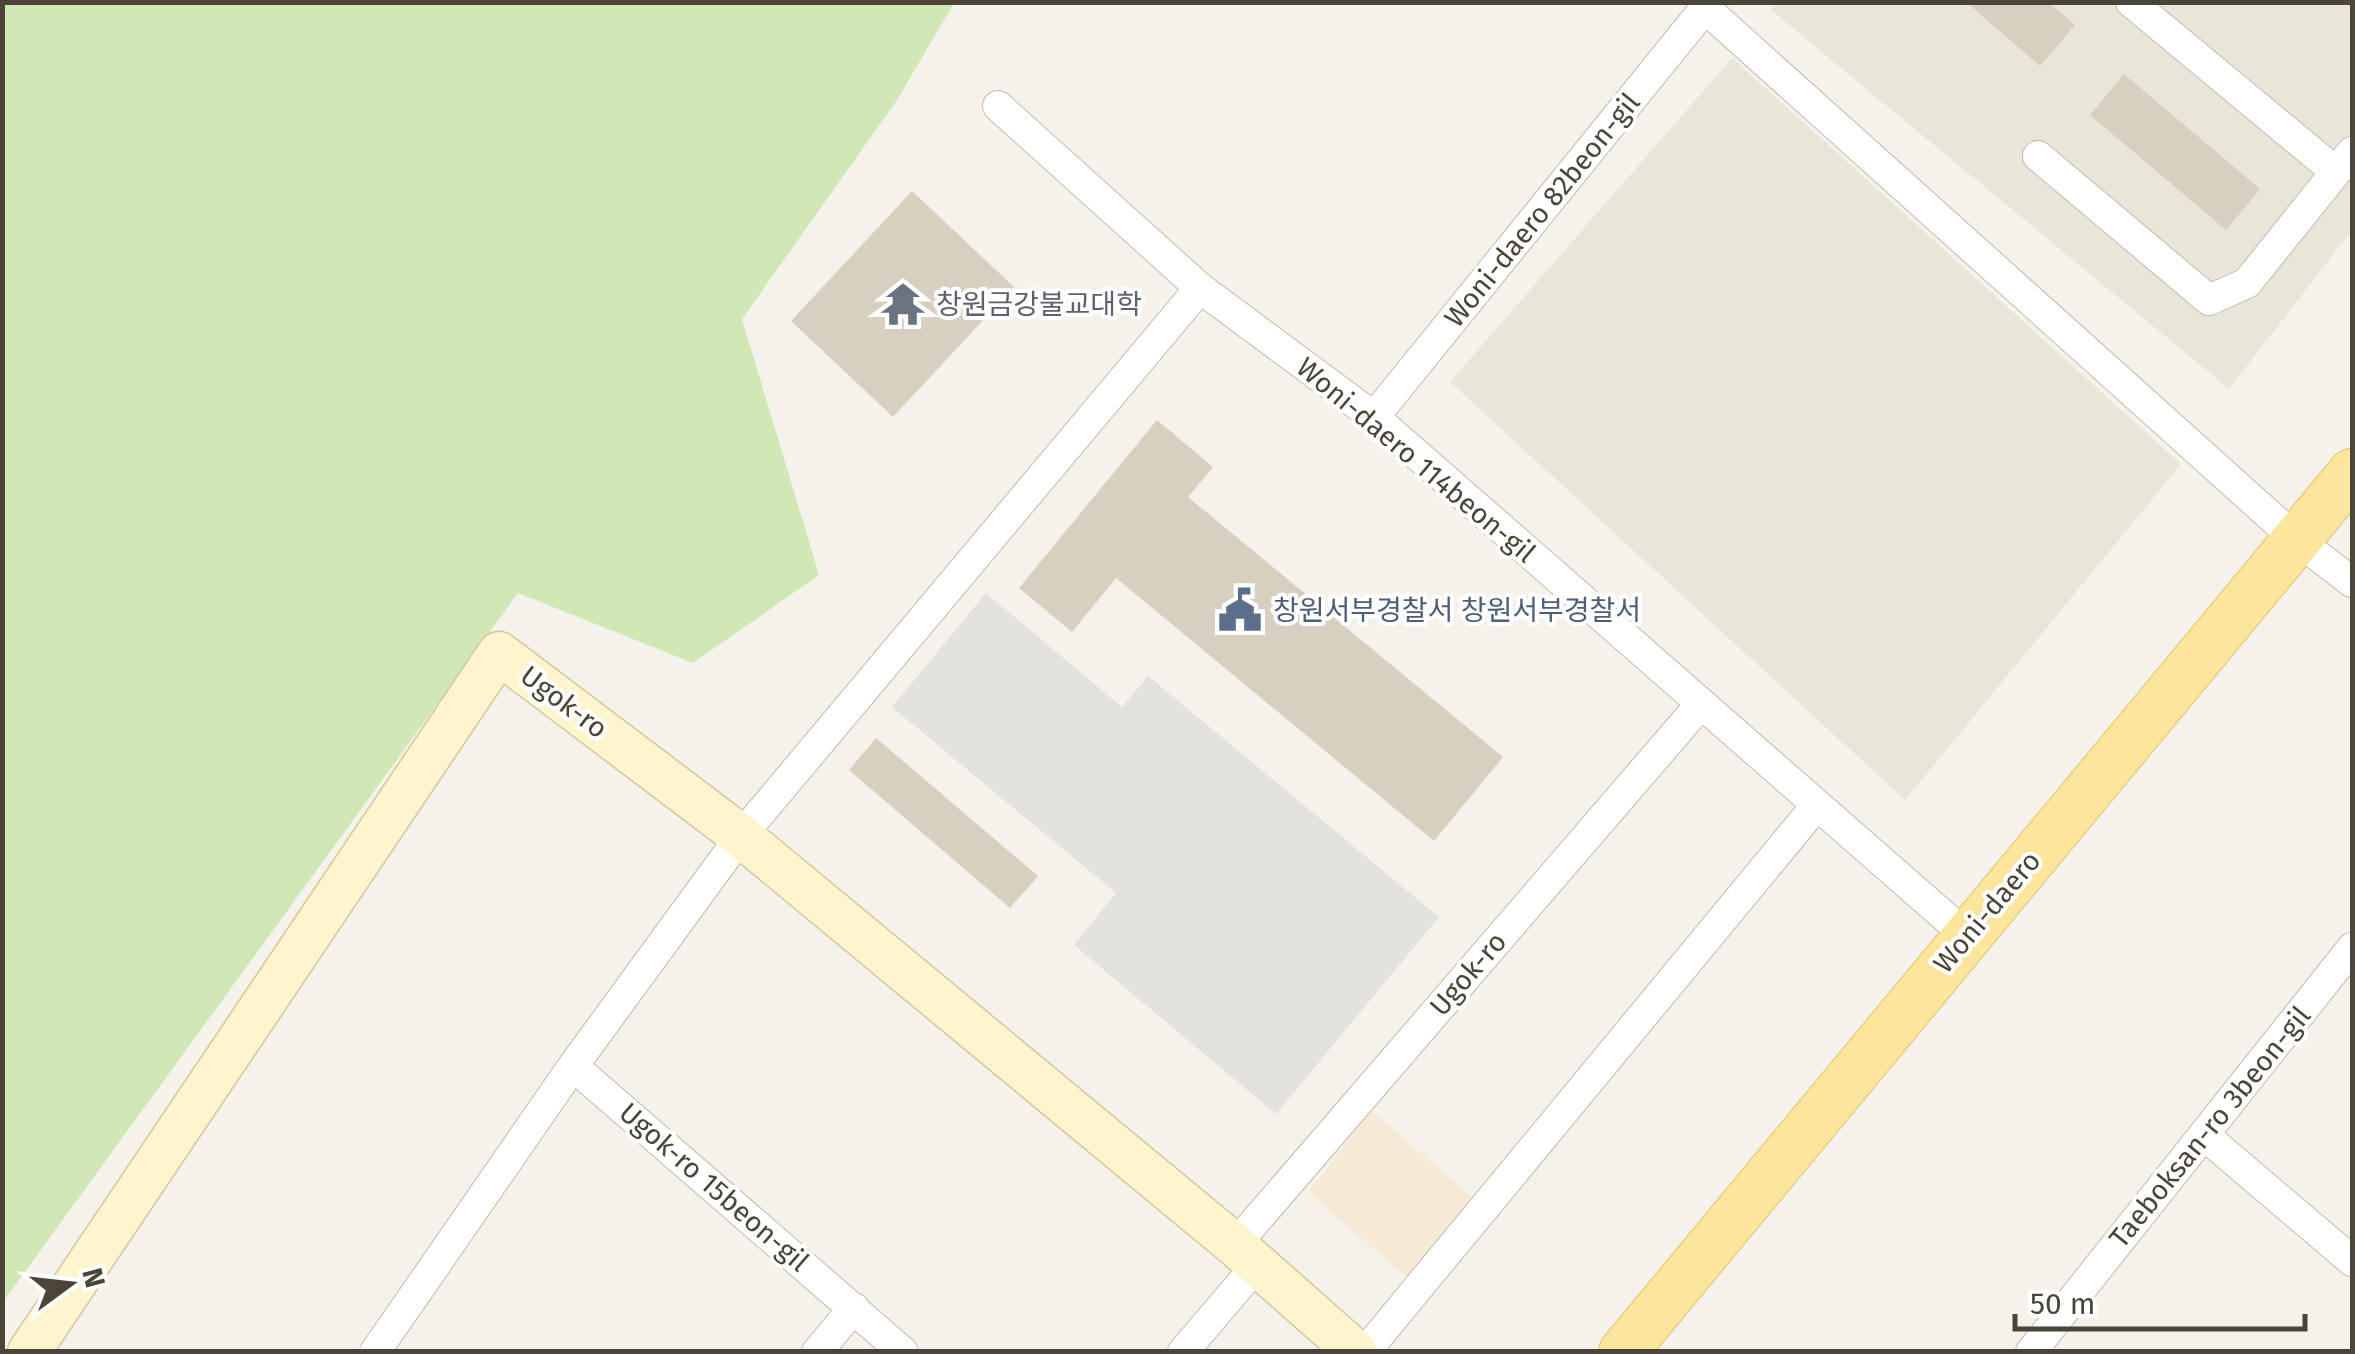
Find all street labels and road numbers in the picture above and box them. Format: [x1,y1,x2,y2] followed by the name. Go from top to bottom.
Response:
[1437,86,1647,334] street label: Woni-daero 82beon-gil
[1290,351,1542,569] street label: Woni-daero 114beon-gil
[514,659,614,745] street label: Ugok-ro
[1927,845,2047,979] street label: Woni-daero
[1423,925,1513,1023] street label: Ugok-ro
[2103,1000,2317,1254] street label: Taeboksan-ro 3beon-gil
[613,1096,815,1278] street label: Ugok-ro 15beon-gil

